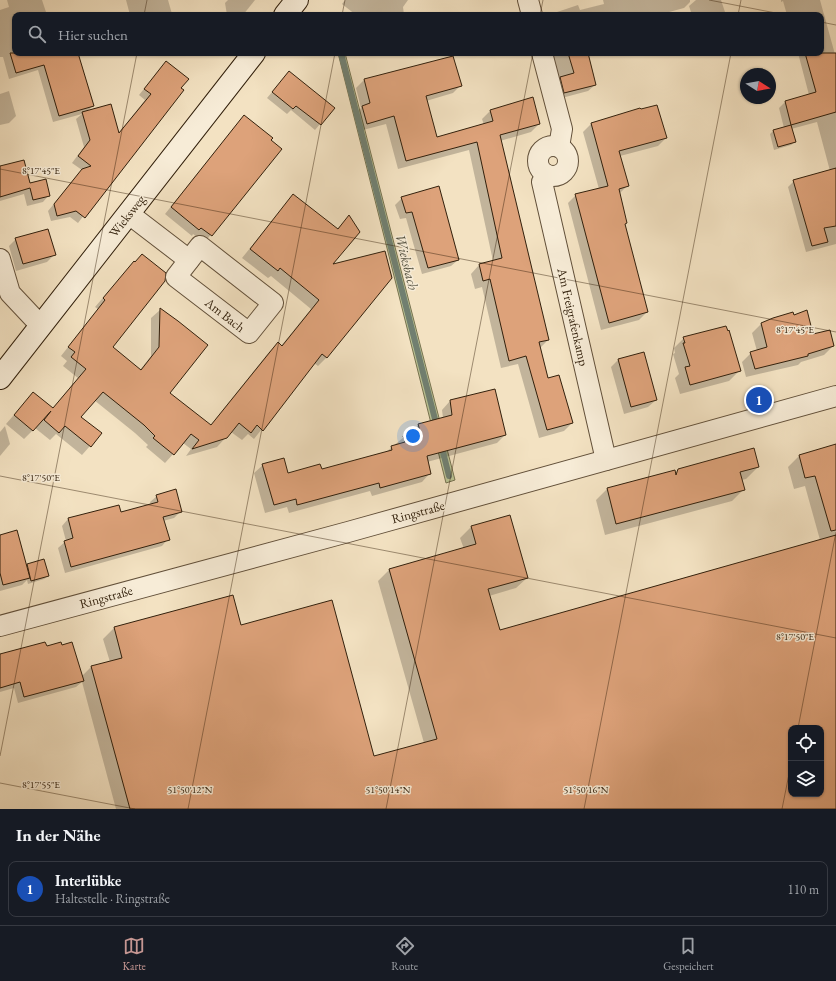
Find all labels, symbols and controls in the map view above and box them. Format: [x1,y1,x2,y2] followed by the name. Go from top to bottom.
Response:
[12,12,824,56] search box
[26,23,48,45] icon: search
[58,25,128,44] text: Hier suchen
[740,68,776,104] north arrow
[22,164,60,177] text: 8°17'45"E
[105,191,149,241] street label: Wieksweg
[391,232,423,292] water label: Wieksbach
[553,265,593,368] street label: Am Freigrafenkamp
[201,293,249,336] street label: Am Bach
[776,323,814,336] text: 8°17'45"E
[746,385,772,415] pin: 1
[403,426,423,446] your location
[22,471,60,484] text: 8°17'50"E
[390,497,446,527] street label: Ringstraße
[78,582,134,612] street label: Ringstraße
[776,630,814,643] text: 8°17'50"E
[788,725,824,797] map controls
[788,725,824,761] button: locate
[788,761,824,797] button: layers
[22,778,60,791] text: 8°17'55"E
[168,783,213,796] text: 51°50'12"N
[366,783,411,796] text: 51°50'14"N
[564,783,609,796] text: 51°50'16"N
[16,824,101,846] text: In der Nähe
[55,871,121,890] text: Interlübke
[27,881,33,898] text: 1
[788,881,819,898] text: 110 m
[55,890,170,907] text: Haltestelle · Ringstraße
[123,935,146,973] tab: Karte
[391,935,418,973] tab: Route
[663,935,713,973] tab: Gespeichert

